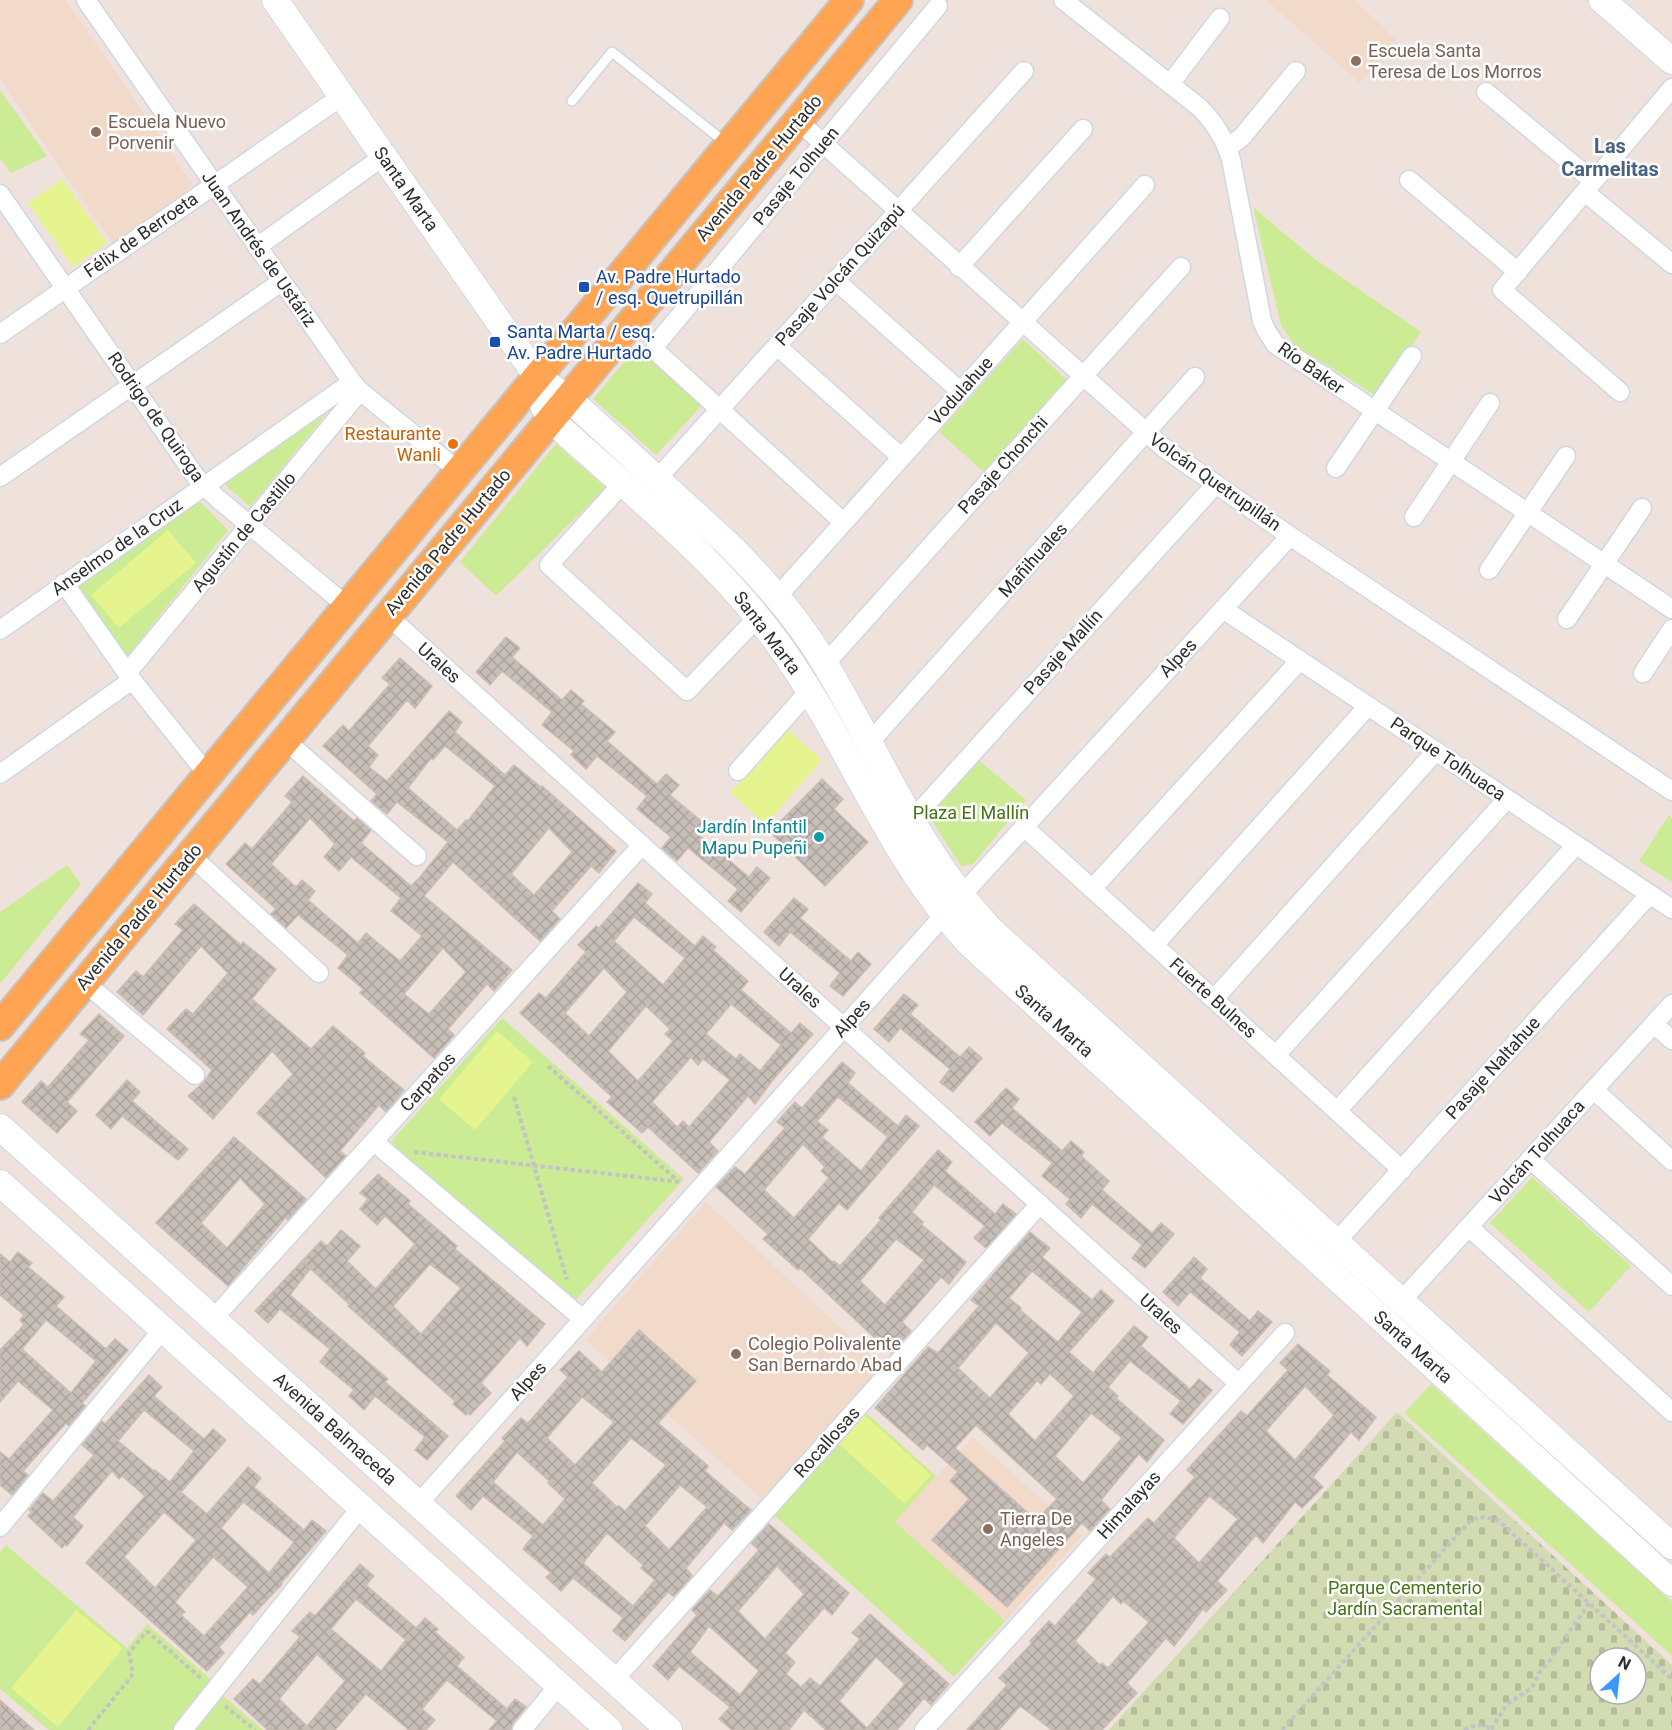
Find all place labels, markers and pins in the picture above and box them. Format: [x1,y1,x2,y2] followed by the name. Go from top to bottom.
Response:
[1368,40,1542,82] place label: Escuela Santa Teresa de Los Morros
[1349,54,1363,68] marker: Escuela Santa Teresa de Los Morros
[108,111,226,153] place label: Escuela Nuevo Porvenir
[89,125,103,139] marker: Escuela Nuevo Porvenir
[596,266,743,308] place label: Av. Padre Hurtado / esq. Quetrupillán
[577,280,591,294] marker: Av. Padre Hurtado / esq. Quetrupillán
[507,321,655,363] place label: Santa Marta / esq. Av. Padre Hurtado
[488,335,502,349] marker: Santa Marta / esq. Av. Padre Hurtado
[345,423,441,465] place label: Restaurante Wanli
[446,437,460,451] marker: Restaurante Wanli
[697,816,807,858] place label: Jardín Infantil Mapu Pupeñi
[812,830,826,844] marker: Jardín Infantil Mapu Pupeñi
[748,1333,902,1375] place label: Colegio Polivalente San Bernardo Abad
[729,1347,743,1361] marker: Colegio Polivalente San Bernardo Abad
[1000,1508,1072,1550] place label: Tierra De Angeles
[981,1522,995,1536] marker: Tierra De Angeles

